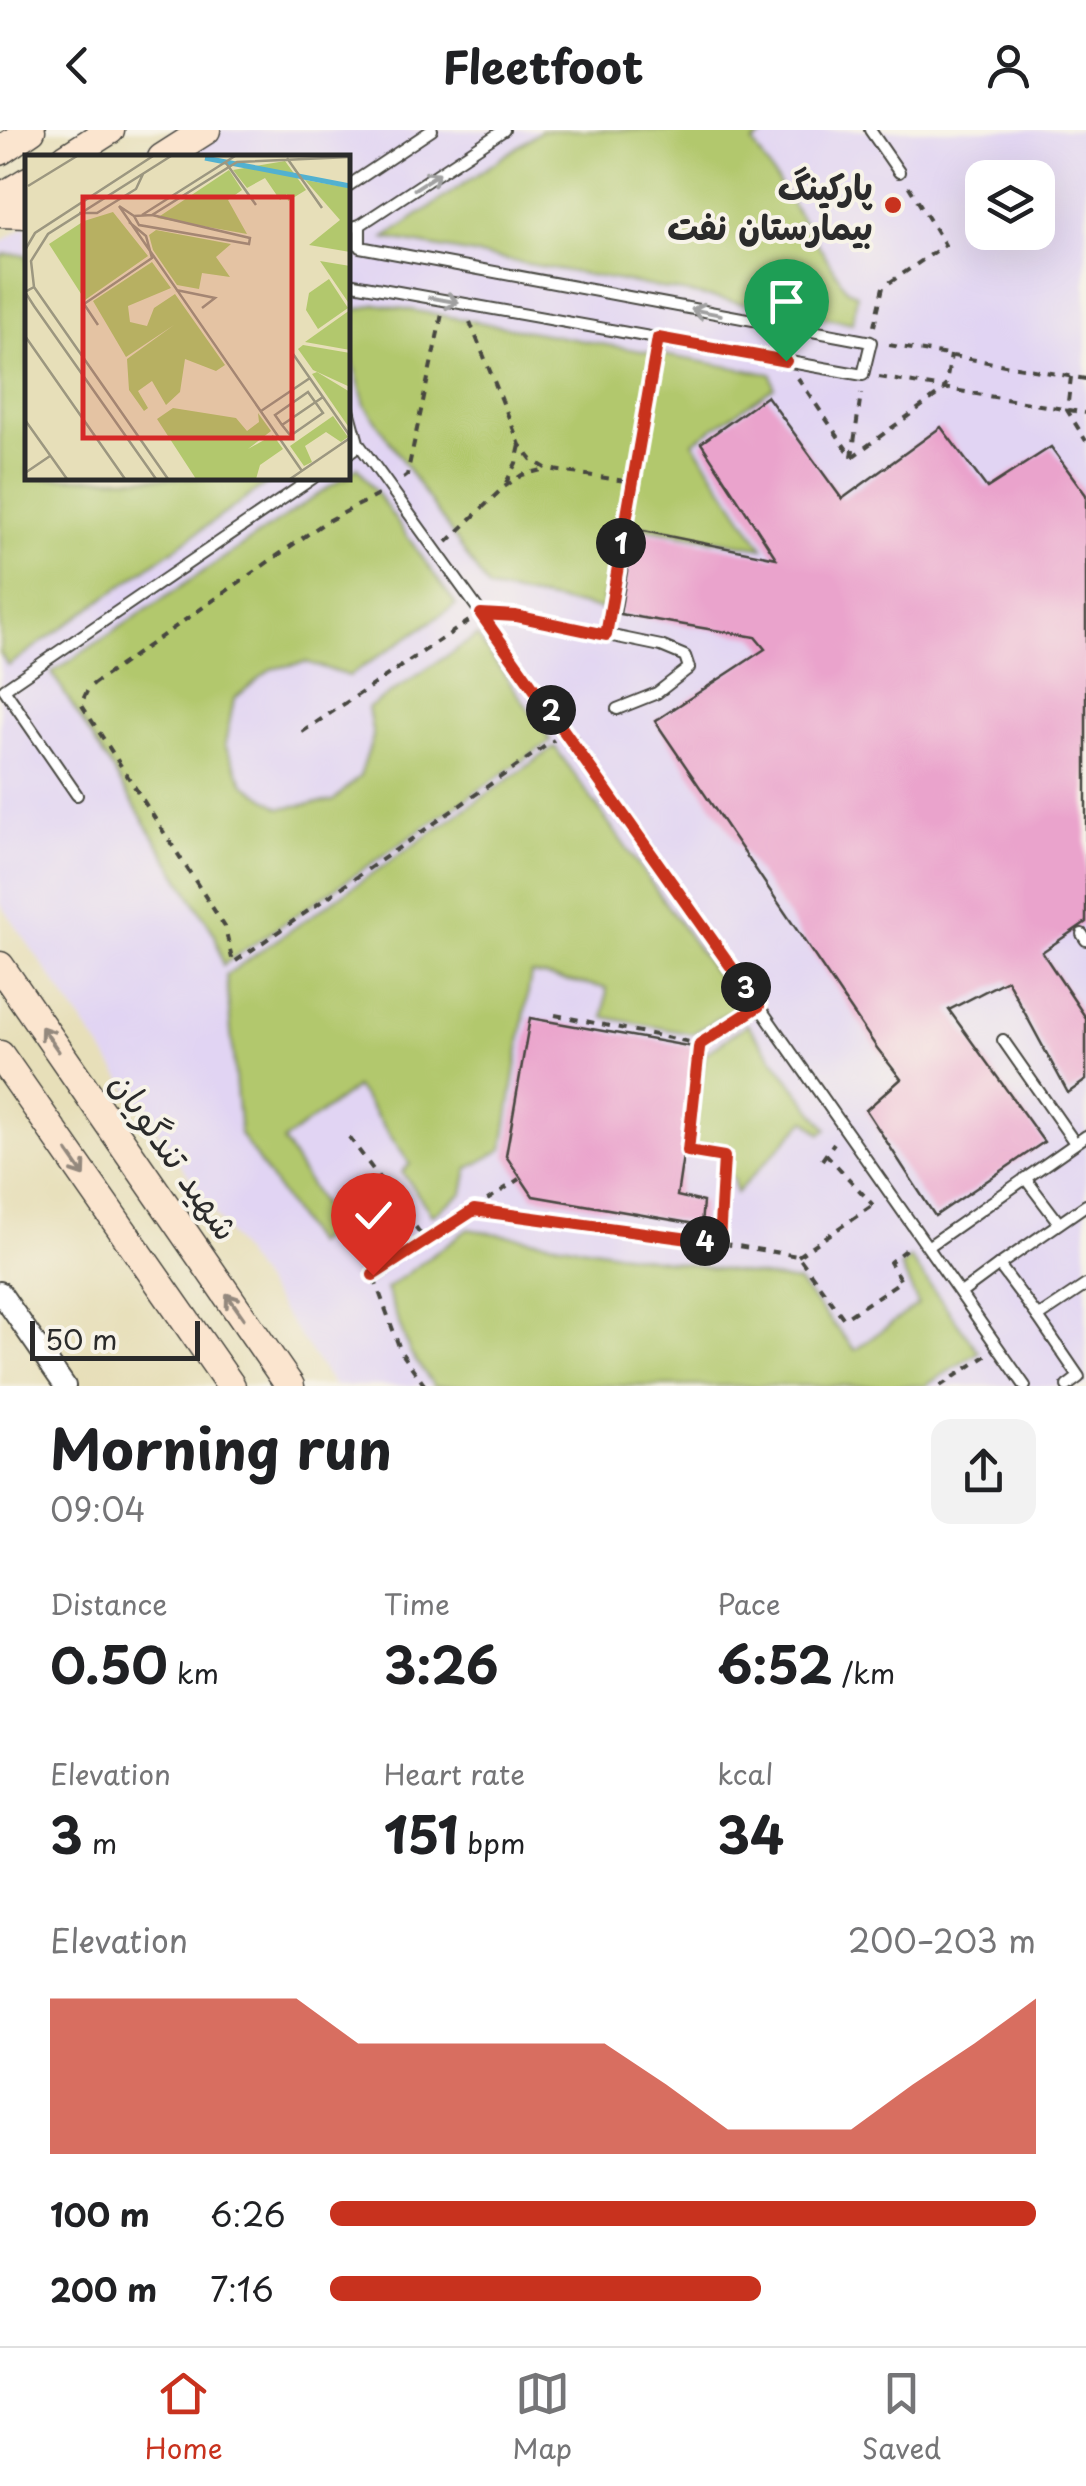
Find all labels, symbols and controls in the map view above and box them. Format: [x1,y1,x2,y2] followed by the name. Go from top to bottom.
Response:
[442,31,644,99] text: Fleetfoot
[50,38,105,93] icon: back
[981,38,1036,93] icon: person
[25,155,350,480] inset map
[667,159,873,252] place label: پارکینگ بیمارستان نفت
[965,160,1055,250] map controls
[965,160,1055,250] button: layers
[412,170,440,191] one-way arrow
[882,194,904,216] marker: پارکینگ بیمارستان نفت
[744,259,829,362] pin
[759,274,814,329] icon: arrive
[427,291,459,310] one-way arrow
[690,302,722,321] one-way arrow
[596,518,646,568] pin: 1
[614,521,628,564] text: 1
[526,685,576,735] pin: 2
[541,688,561,731] text: 2
[721,962,771,1012] pin: 3
[737,965,755,1008] text: 3
[40,1025,61,1053] one-way arrow
[98,1060,254,1250] street label: شهید تندگویان
[65,1150,86,1177] one-way arrow
[331,1173,416,1276] pin
[346,1188,401,1243] icon: check
[680,1216,730,1266] pin: 4
[695,1219,715,1262] text: 4
[225,1292,246,1320] one-way arrow
[30,1316,200,1360] scale bar
[45,1317,118,1360] text: 50 m
[50,1406,392,1489] text: Morning run
[931,1419,1036,1524] button: share
[50,1485,146,1533] text: 09:04
[50,1582,168,1625] text: Distance
[384,1582,450,1625] text: Time
[717,1582,781,1625] text: Pace
[50,1625,168,1701] text: 0.50
[384,1625,498,1701] text: 3:26
[717,1625,833,1701] text: 6:52
[168,1651,219,1694] text: km
[833,1651,895,1694] text: /km
[50,1752,171,1795] text: Elevation
[384,1752,525,1795] text: Heart rate
[717,1752,773,1795] text: kcal
[50,1795,83,1871] text: 3
[384,1795,458,1871] text: 151
[717,1795,784,1871] text: 34
[83,1821,117,1864] text: m
[458,1821,525,1864] text: bpm
[50,1916,188,1964] text: Elevation
[848,1916,1036,1964] text: 200–203 m
[50,2190,150,2238] text: 100 m
[210,2190,285,2238] text: 6:26
[50,2265,157,2313] text: 200 m
[210,2265,274,2313] text: 7:16
[145,2366,223,2469] tab: Home
[512,2366,572,2469] tab: Map
[862,2366,941,2469] tab: Saved

